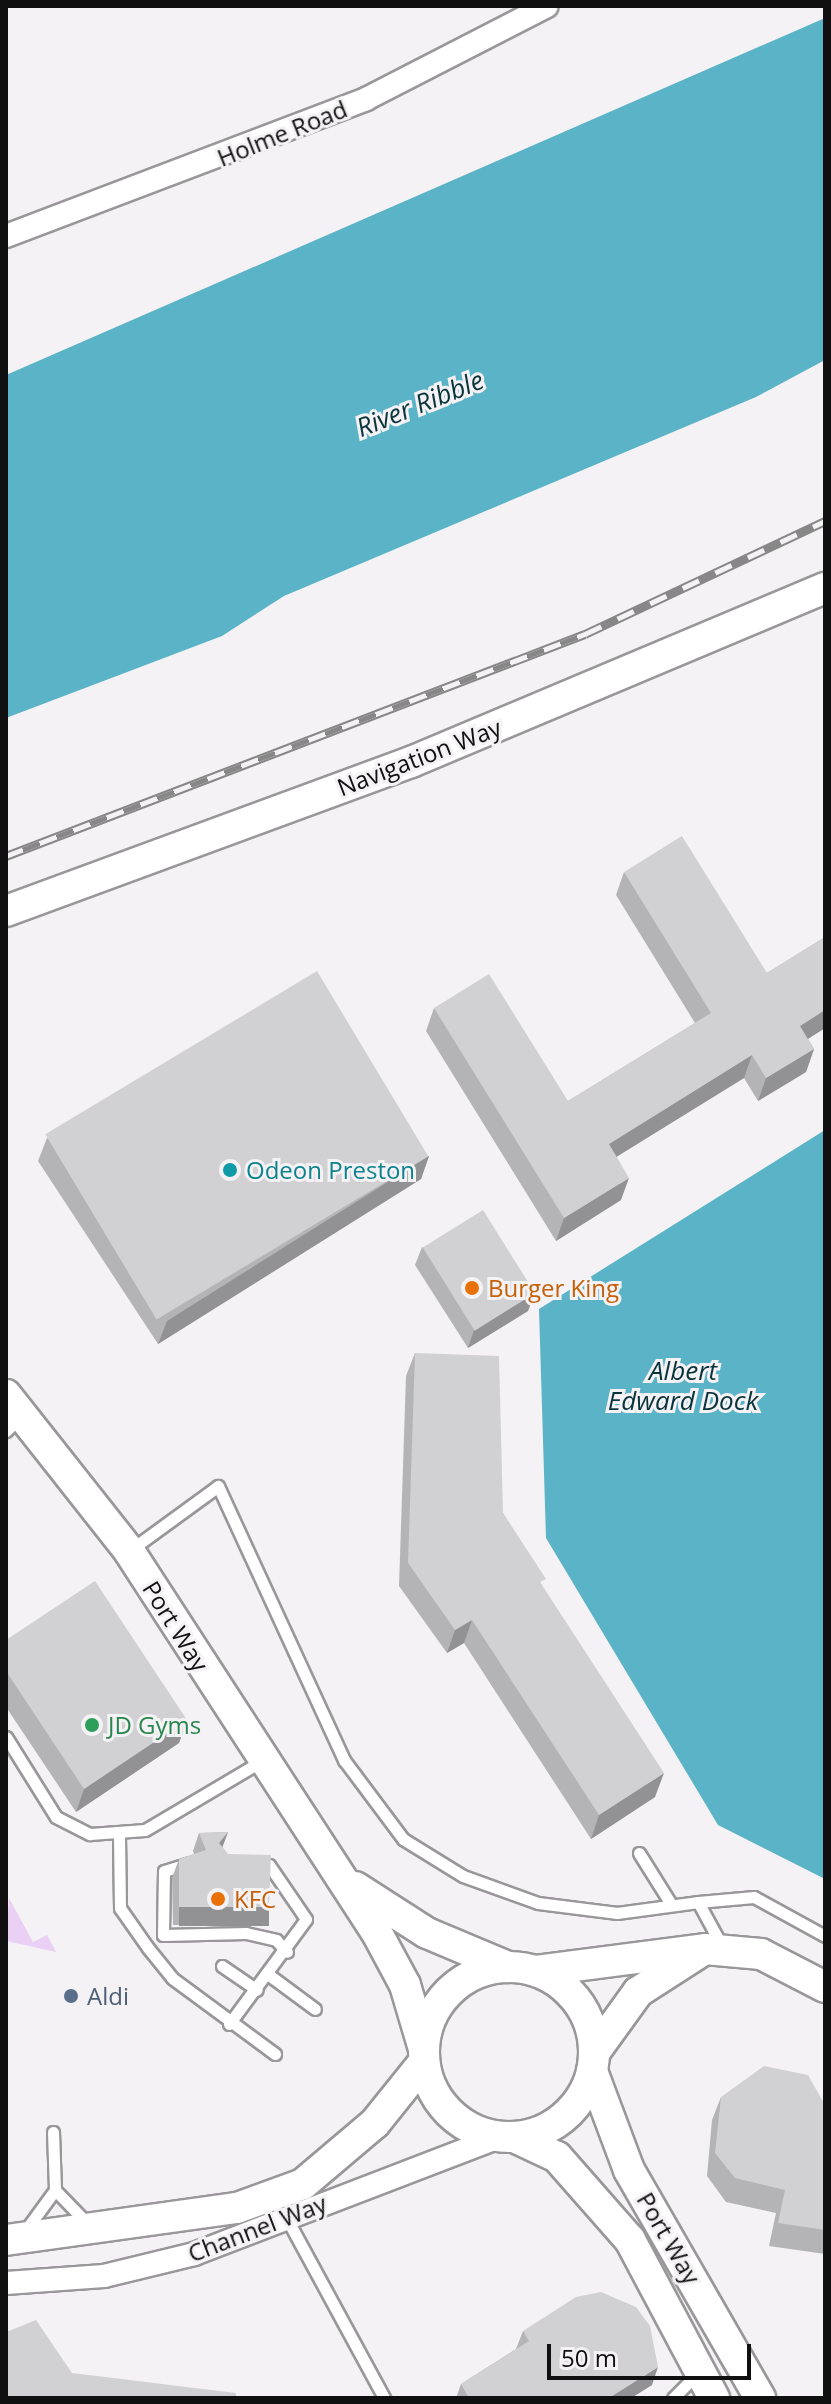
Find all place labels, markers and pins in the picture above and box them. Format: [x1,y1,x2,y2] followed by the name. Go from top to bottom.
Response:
[246,1156,415,1184] place label: Odeon Preston
[221,1161,239,1179] marker: Odeon Preston
[488,1274,619,1302] place label: Burger King
[463,1279,481,1297] marker: Burger King
[108,1711,201,1739] place label: JD Gyms
[83,1716,101,1734] marker: JD Gyms
[234,1885,276,1913] place label: KFC
[209,1890,227,1908] marker: KFC
[87,1982,129,2010] place label: Aldi
[62,1987,80,2005] marker: Aldi

